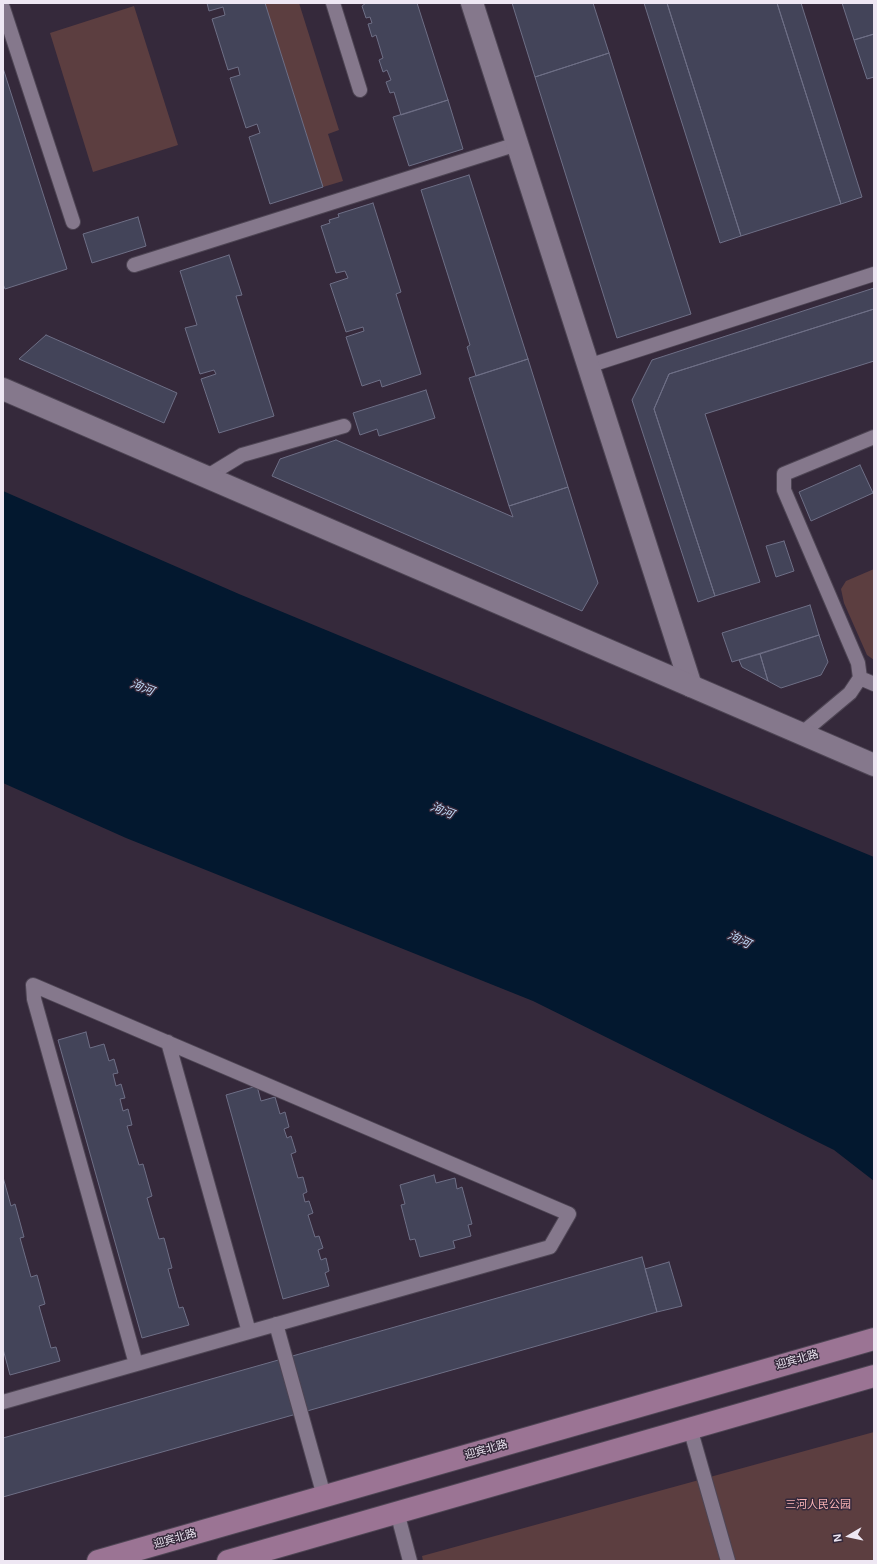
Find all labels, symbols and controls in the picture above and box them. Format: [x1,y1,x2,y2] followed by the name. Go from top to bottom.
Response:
[128,677,156,699] water label: 泃河
[428,800,456,822] water label: 泃河
[725,928,753,952] water label: 泃河
[774,1348,820,1372] street label: 迎宾北路
[463,1438,509,1462] street label: 迎宾北路
[785,1498,851,1512] park label: 三河人民公园
[829,1516,869,1556] north arrow
[152,1527,198,1551] street label: 迎宾北路
[831,1533,844,1543] text: N

